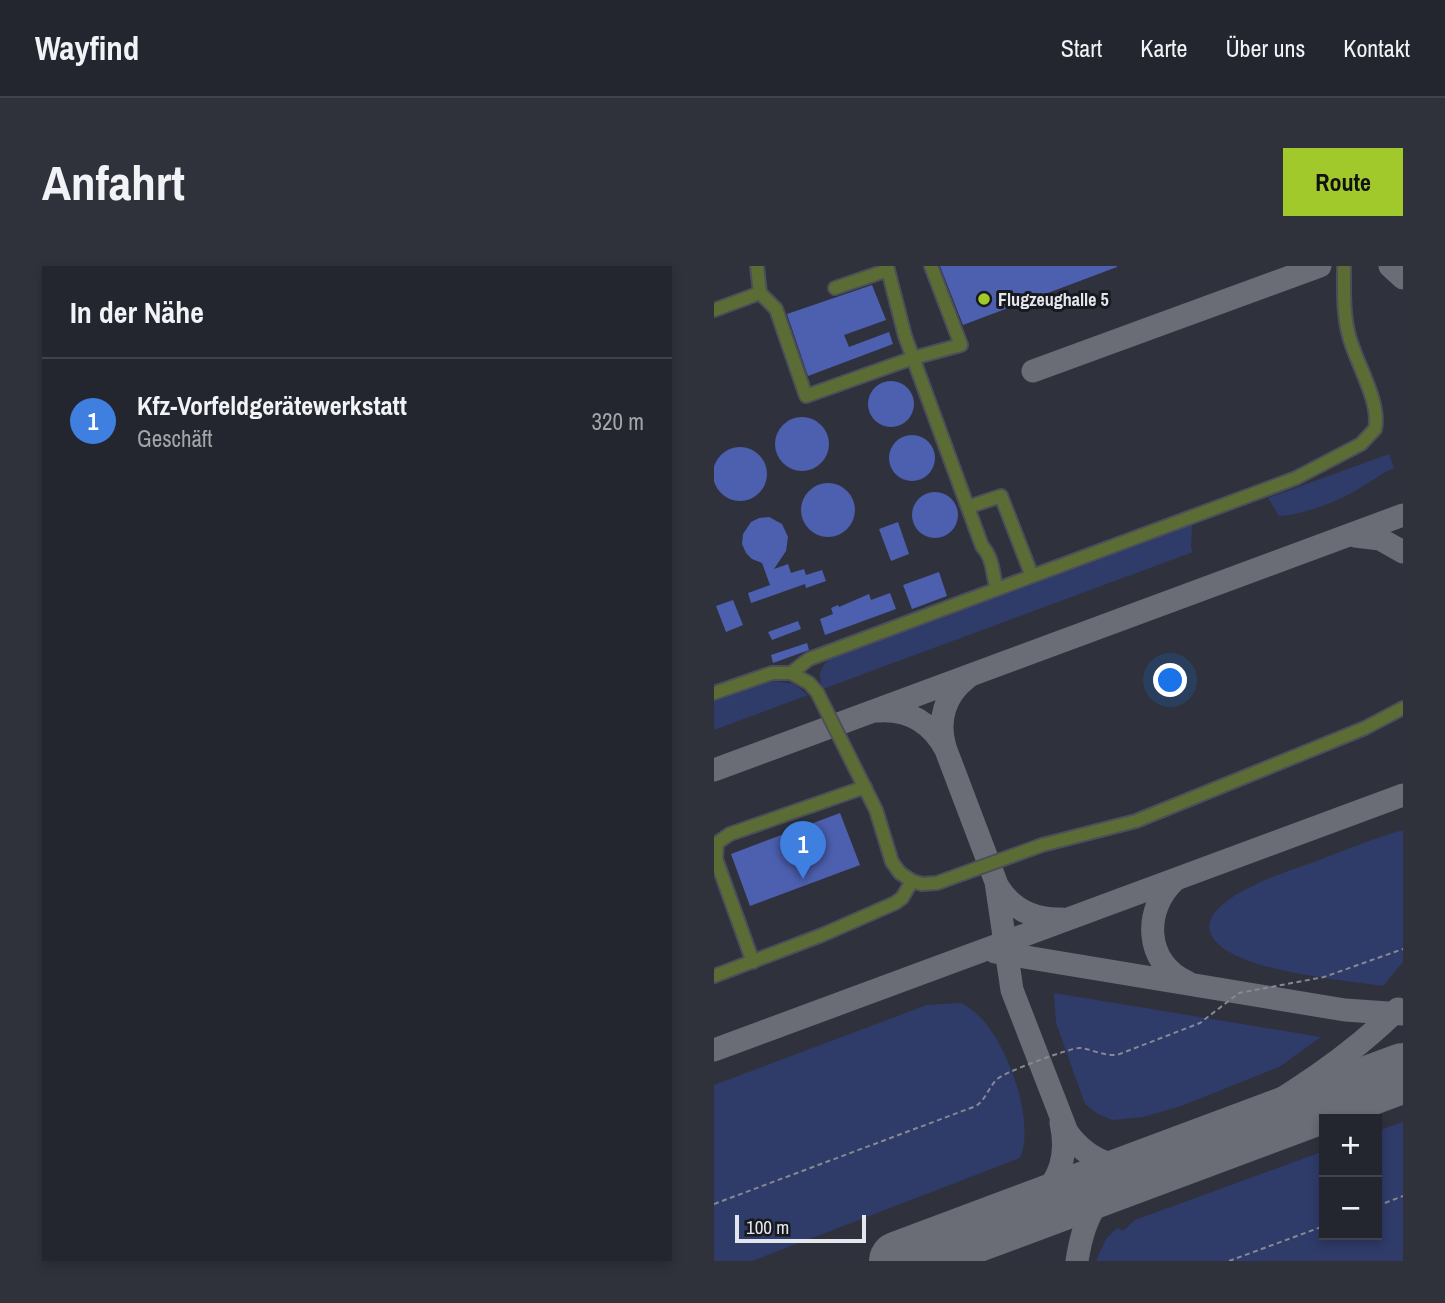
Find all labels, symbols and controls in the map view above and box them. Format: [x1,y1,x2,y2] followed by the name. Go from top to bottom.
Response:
[35,26,139,70] text: Wayfind
[1061,32,1102,64] text: Start
[1140,32,1187,64] text: Karte
[1225,32,1305,64] text: Über uns
[1343,32,1410,64] text: Kontakt
[1283,148,1403,216] button: Route
[42,149,185,215] text: Anfahrt
[998,287,1109,312] place label: Flugzeughalle 5
[976,291,992,307] marker: Flugzeughalle 5
[70,292,204,332] text: In der Nähe
[137,388,407,423] text: Kfz-Vorfeldgerätewerkstatt
[88,406,98,437] text: 1
[592,406,644,437] text: 320 m
[137,423,213,454] text: Geschäft
[1153,663,1187,697] your location
[780,821,826,879] pin: 1
[1319,1114,1382,1240] map controls
[1319,1114,1382,1177] button: +
[1319,1177,1382,1240] button: −
[735,1212,866,1244] scale bar
[746,1214,789,1240] text: 100 m

